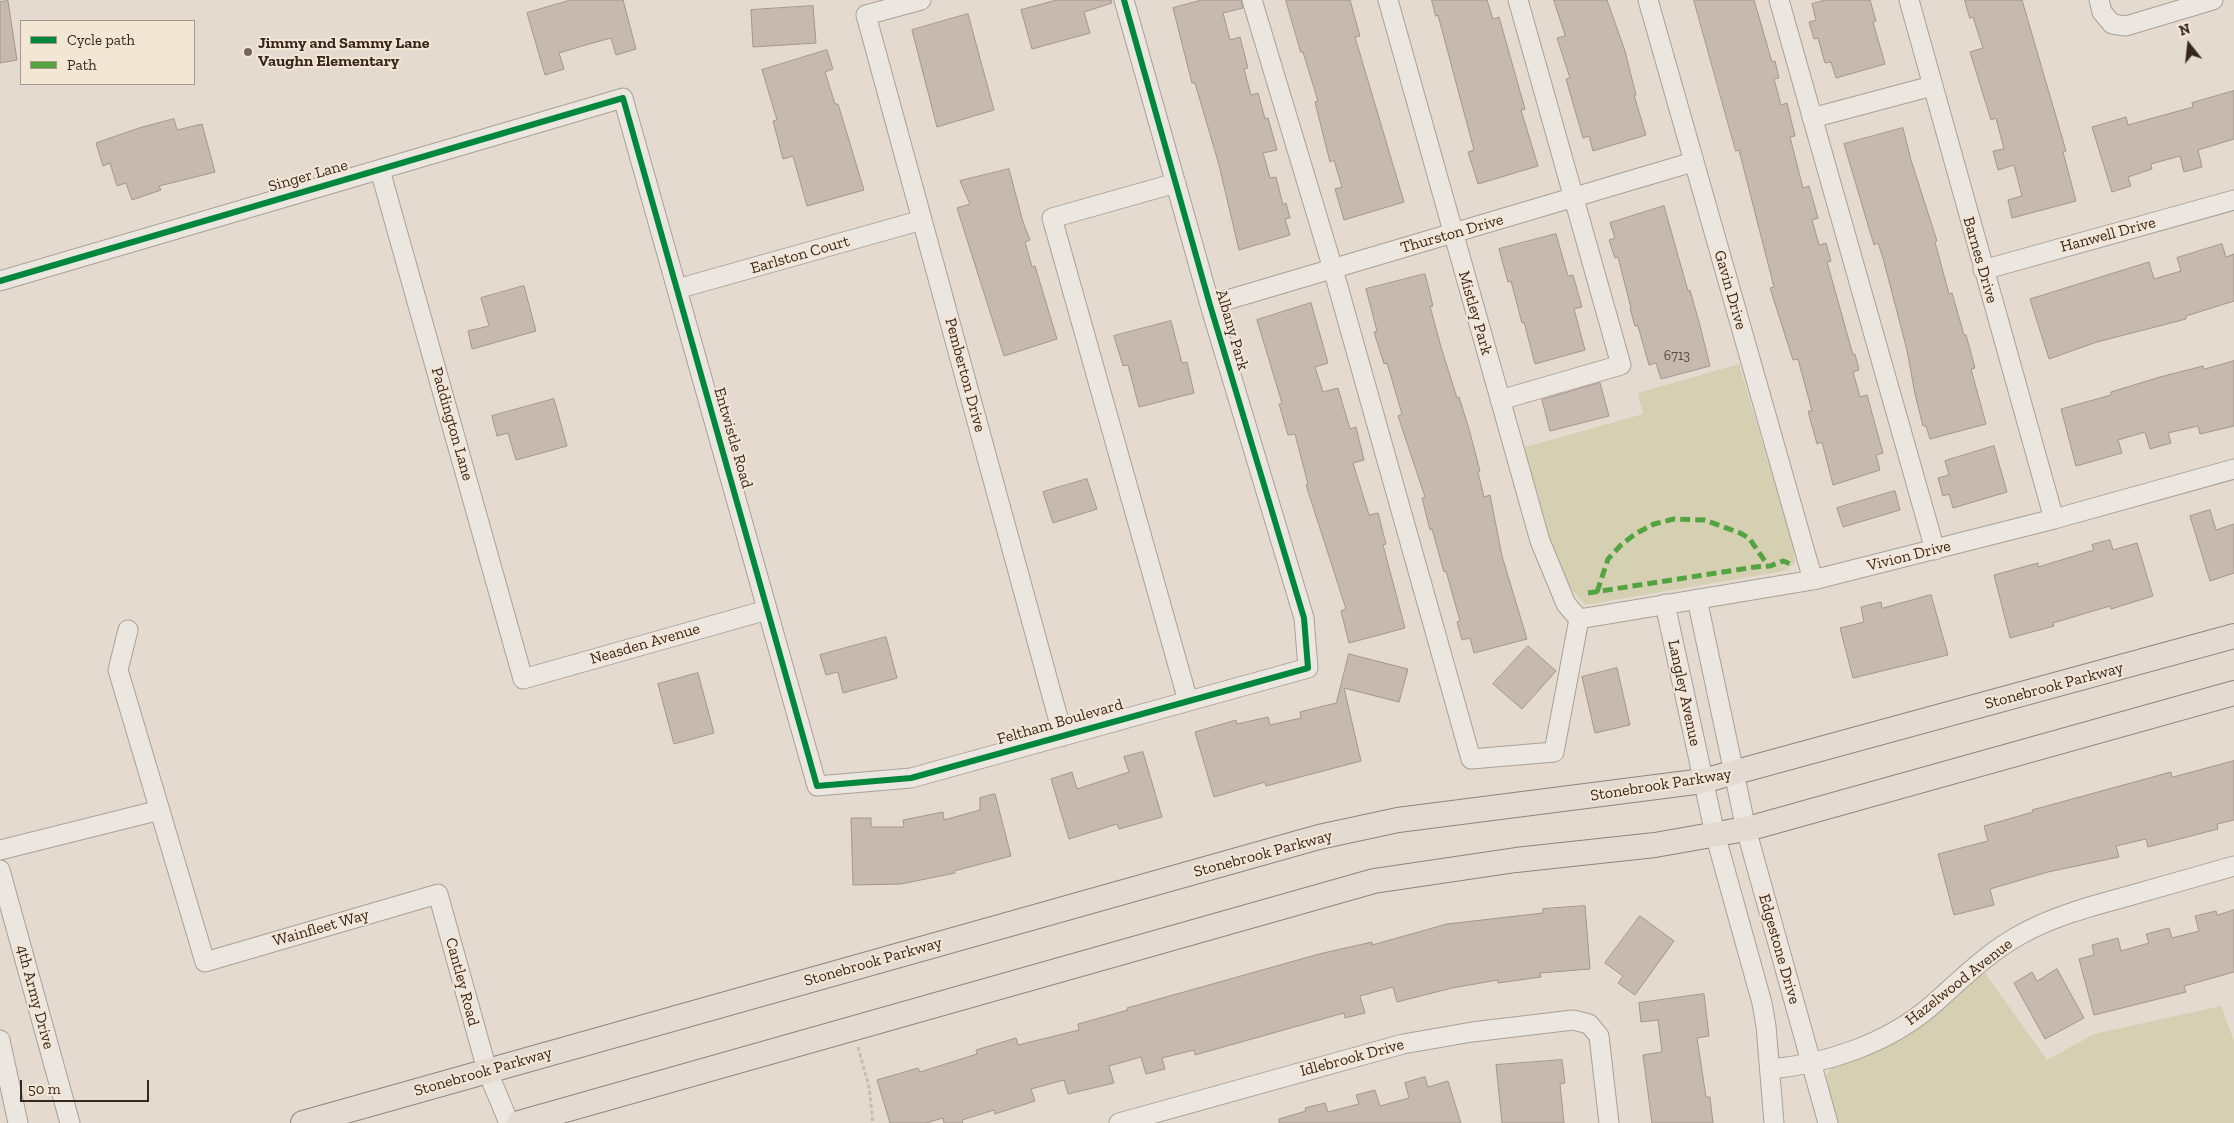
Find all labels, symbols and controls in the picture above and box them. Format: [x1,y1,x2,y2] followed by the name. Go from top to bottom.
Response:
[20,20,195,85] legend
[2164,20,2214,70] north arrow
[2177,20,2192,40] text: N
[67,31,135,49] text: Cycle path
[258,33,430,71] place label: Jimmy and Sammy Lane Vaughn Elementary
[242,46,254,58] marker: Jimmy and Sammy Lane Vaughn Elementary
[67,56,97,74] text: Path
[266,155,350,197] street label: Singer Lane
[1398,210,1506,258] street label: Thurston Drive
[2058,213,2158,257] street label: Hanwell Drive
[1958,215,2002,305] street label: Barnes Drive
[748,232,852,278] street label: Earlston Court
[1710,248,1750,332] street label: Gavin Drive
[1454,269,1496,357] street label: Mistley Park
[1211,287,1253,373] street label: Albany Park
[941,316,989,434] street label: Pemberton Drive
[1664,348,1690,364] house number: 6713
[427,365,477,483] street label: Paddington Lane
[709,385,757,491] street label: Entwistle Road
[1865,536,1953,576] street label: Vivion Drive
[588,619,702,669] street label: Neasden Avenue
[1663,638,1705,748] street label: Langley Avenue
[1983,658,2125,714] street label: Stonebrook Parkway
[995,695,1125,749] street label: Feltham Boulevard
[1589,764,1733,806] street label: Stonebrook Parkway
[1192,826,1334,882] street label: Stonebrook Parkway
[1754,892,1804,1006] street label: Edgestone Drive
[271,905,371,951] street label: Wainfleet Way
[802,933,944,991] street label: Stonebrook Parkway
[1902,934,2016,1030] street label: Hazelwood Avenue
[441,936,483,1028] street label: Cantley Road
[12,943,58,1051] street label: 4th Army Drive
[1298,1035,1406,1081] street label: Idlebrook Drive
[412,1043,554,1101] street label: Stonebrook Parkway
[22,1070,151,1102] scale bar
[28,1080,61,1098] text: 50 m

